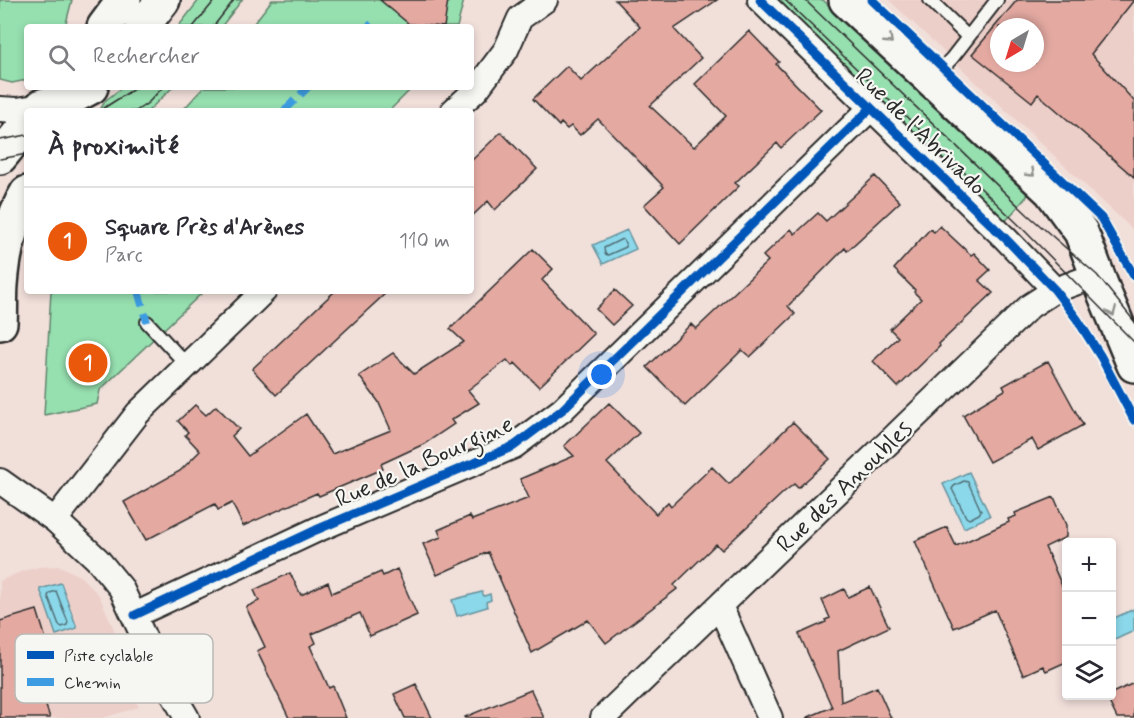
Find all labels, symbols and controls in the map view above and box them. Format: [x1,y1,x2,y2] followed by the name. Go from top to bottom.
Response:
[990,18,1044,72] north arrow
[24,24,474,90] search box
[882,33,893,44] one-way arrow
[45,41,78,74] icon: search
[93,43,200,71] text: Rechercher
[848,62,992,203] street label: Rue de l'Abrivado
[48,130,179,164] text: À proximité
[1025,166,1035,177] one-way arrow
[105,214,304,242] text: Square Près d'Arènes
[63,228,72,255] text: 1
[399,228,450,255] text: 110 m
[105,242,143,269] text: Parc
[1105,306,1117,317] one-way arrow
[68,340,107,386] pin: 1
[587,360,616,389] your location
[331,409,520,518] street label: Rue de la Bourgine
[770,414,920,560] street label: Rue des Anoubles
[1062,538,1116,700] map controls
[1062,538,1116,592] button: +
[1062,592,1116,646] button: −
[15,634,213,703] legend
[64,646,153,667] text: Piste cyclable
[1062,646,1116,700] button: layers
[64,673,121,694] text: Chemin

